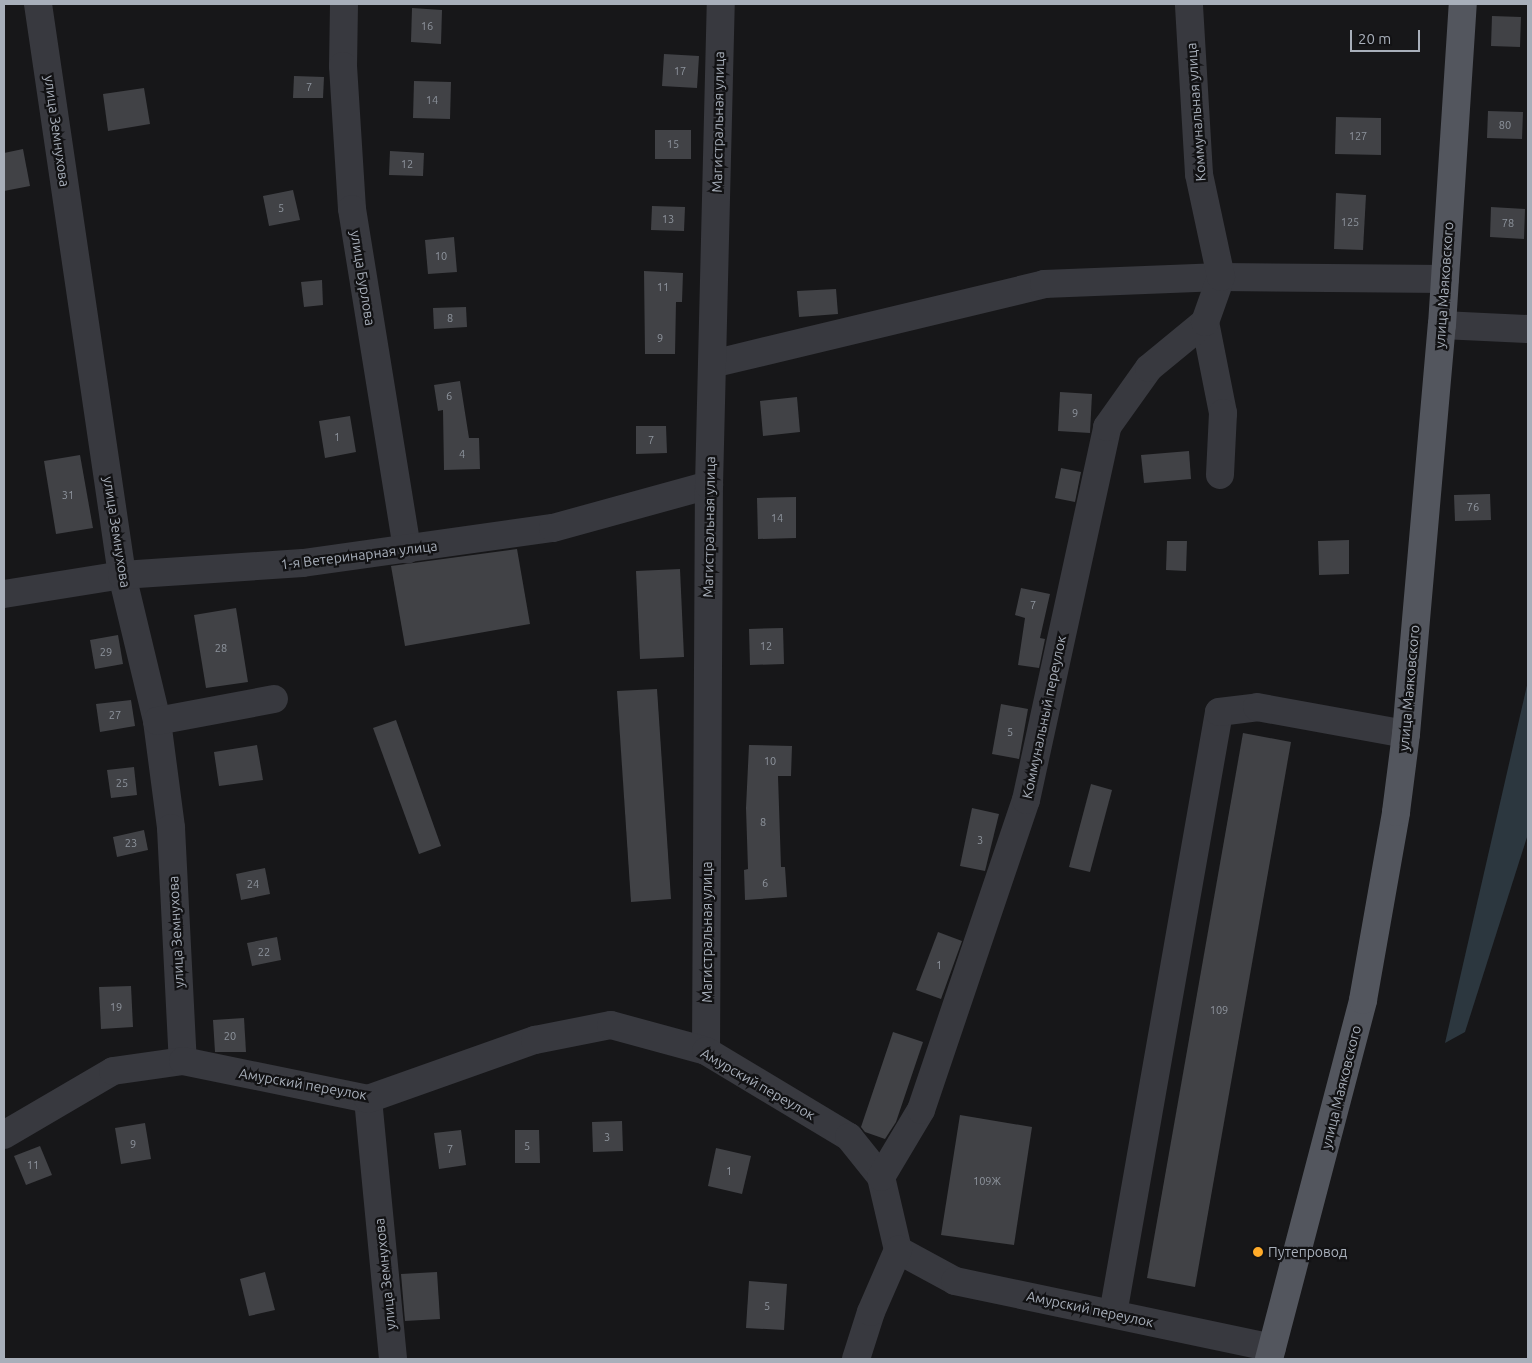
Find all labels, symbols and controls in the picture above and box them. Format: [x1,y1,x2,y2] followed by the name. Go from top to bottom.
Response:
[421,19,433,33] house number: 16
[1352,20,1422,52] scale bar
[1358,30,1391,47] text: 20 m
[1183,42,1209,182] street label: Коммунальная улица
[708,51,728,193] street label: Магистральная улица
[674,64,686,78] house number: 17
[41,74,73,188] street label: улица Земнухова
[306,80,312,94] house number: 7
[426,93,438,107] house number: 14
[1499,118,1511,132] house number: 80
[1349,129,1367,143] house number: 127
[667,137,679,151] house number: 15
[401,157,413,171] house number: 12
[278,201,284,215] house number: 5
[662,212,674,226] house number: 13
[1341,215,1359,229] house number: 125
[1502,216,1514,230] house number: 78
[1431,221,1457,349] street label: улица Маяковского
[347,229,379,327] street label: улица Бурлова
[435,249,447,263] house number: 10
[657,280,669,294] house number: 11
[447,311,453,325] house number: 8
[657,331,663,345] house number: 9
[446,389,452,403] house number: 6
[1072,406,1078,420] house number: 9
[334,430,340,444] house number: 1
[648,433,654,447] house number: 7
[459,447,465,461] house number: 4
[699,456,719,598] street label: Магистральная улица
[100,475,134,589] street label: улица Земнухова
[62,488,74,502] house number: 31
[1467,500,1479,514] house number: 76
[771,511,783,525] house number: 14
[280,537,438,573] street label: 1-я Ветеринарная улица
[1030,598,1036,612] house number: 7
[1395,624,1423,752] street label: улица Маяковского
[1018,634,1070,800] street label: Коммунальный переулок
[760,639,772,653] house number: 12
[215,641,227,655] house number: 28
[100,645,112,659] house number: 29
[109,708,121,722] house number: 27
[1007,725,1013,739] house number: 5
[764,754,776,768] house number: 10
[116,776,128,790] house number: 25
[760,815,766,829] house number: 8
[977,833,983,847] house number: 3
[125,836,137,850] house number: 23
[699,861,715,1003] street label: Магистральная улица
[165,875,187,989] street label: улица Земнухова
[762,876,768,890] house number: 6
[247,877,259,891] house number: 24
[258,945,270,959] house number: 22
[936,958,942,972] house number: 1
[110,1000,122,1014] house number: 19
[1210,1003,1228,1017] house number: 109
[1318,1023,1364,1151] street label: улица Маяковского
[224,1029,236,1043] house number: 20
[698,1044,818,1124] street label: Амурский переулок
[238,1064,368,1104] street label: Амурский переулок
[604,1130,610,1144] house number: 3
[130,1137,136,1151] house number: 9
[524,1139,530,1153] house number: 5
[447,1142,453,1156] house number: 7
[27,1158,39,1172] house number: 11
[726,1164,732,1178] house number: 1
[973,1174,1001,1188] house number: 109Ж
[371,1217,399,1331] street label: улица Земнухова
[1268,1244,1347,1260] place label: Путепровод
[1252,1246,1264,1258] marker: Путепровод
[1025,1287,1155,1331] street label: Амурский переулок
[764,1299,770,1313] house number: 5

